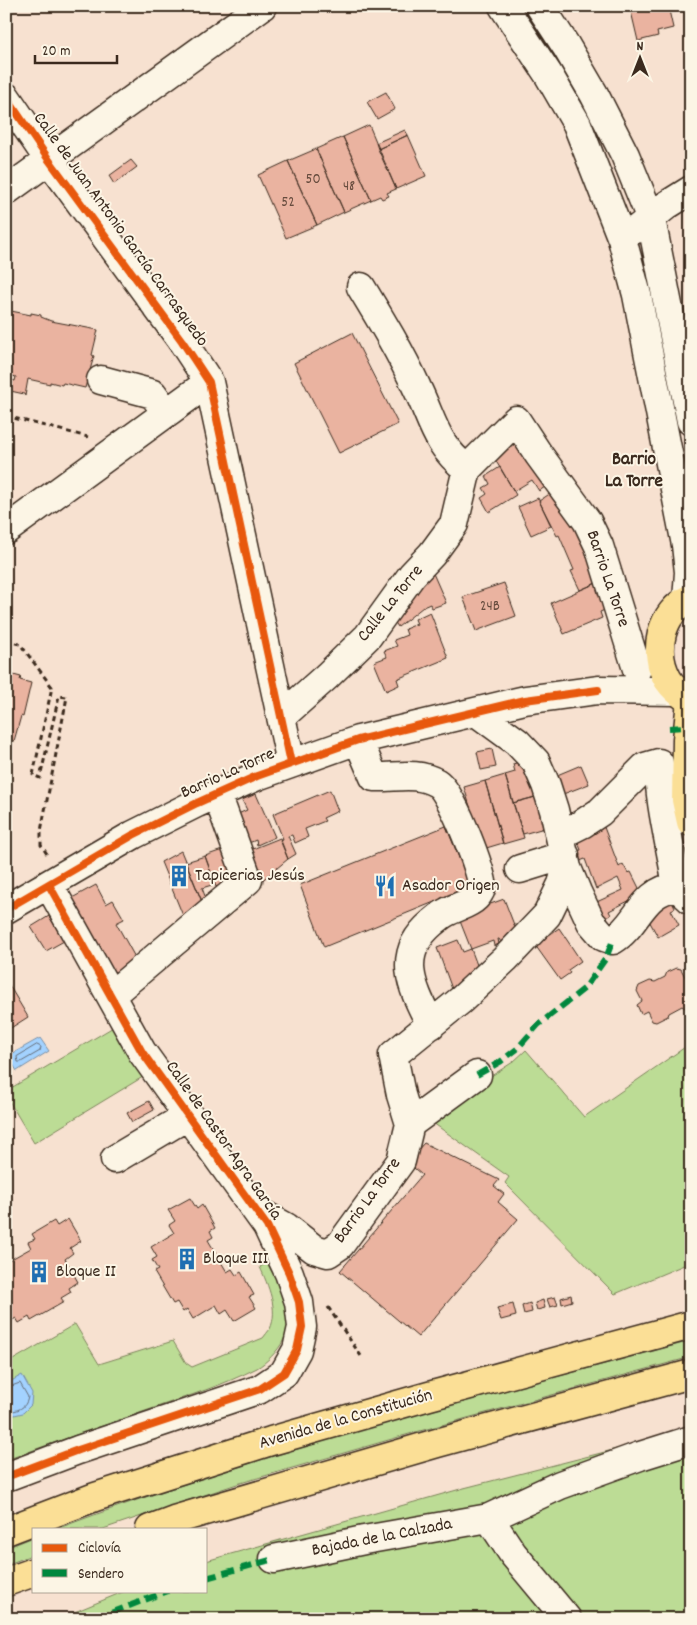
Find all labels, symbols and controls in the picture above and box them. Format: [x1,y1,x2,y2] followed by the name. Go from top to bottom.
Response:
[35,32,118,64] scale bar
[614,32,664,82] north arrow
[637,37,644,57] text: N
[42,41,70,63] text: 20 m
[26,108,214,352] street label: Calle de Juan Antonio García Carrasquedo
[305,169,321,191] house number: 50
[343,176,355,198] house number: 48
[281,192,295,214] house number: 52
[605,447,663,496] district label: Barrio La Torre
[579,527,635,631] street label: Barrio La Torre
[352,560,430,648] street label: Calle La Torre
[480,596,500,618] house number: 24B
[177,742,279,806] street label: Barrio La Torre
[166,863,192,889] building icon: Tapicerias Jesús
[195,864,305,889] place label: Tapicerias Jesús
[372,873,398,899] restaurant icon: Asador Origen
[402,874,500,899] place label: Asador Origen
[159,1056,288,1226] street label: Calle de Castor Agra García
[328,1153,408,1249] street label: Barrio La Torre
[174,1246,200,1272] building icon: Bloque III
[203,1247,269,1272] place label: Bloque III
[26,1259,52,1285] building icon: Bloque II
[56,1260,116,1285] place label: Bloque II
[256,1383,436,1457] street label: Avenida de la Constitución
[310,1512,455,1564] street label: Bajada de la Calzada
[32,1528,208,1592] legend
[78,1538,121,1560] text: Ciclovía
[78,1564,124,1586] text: Sendero

